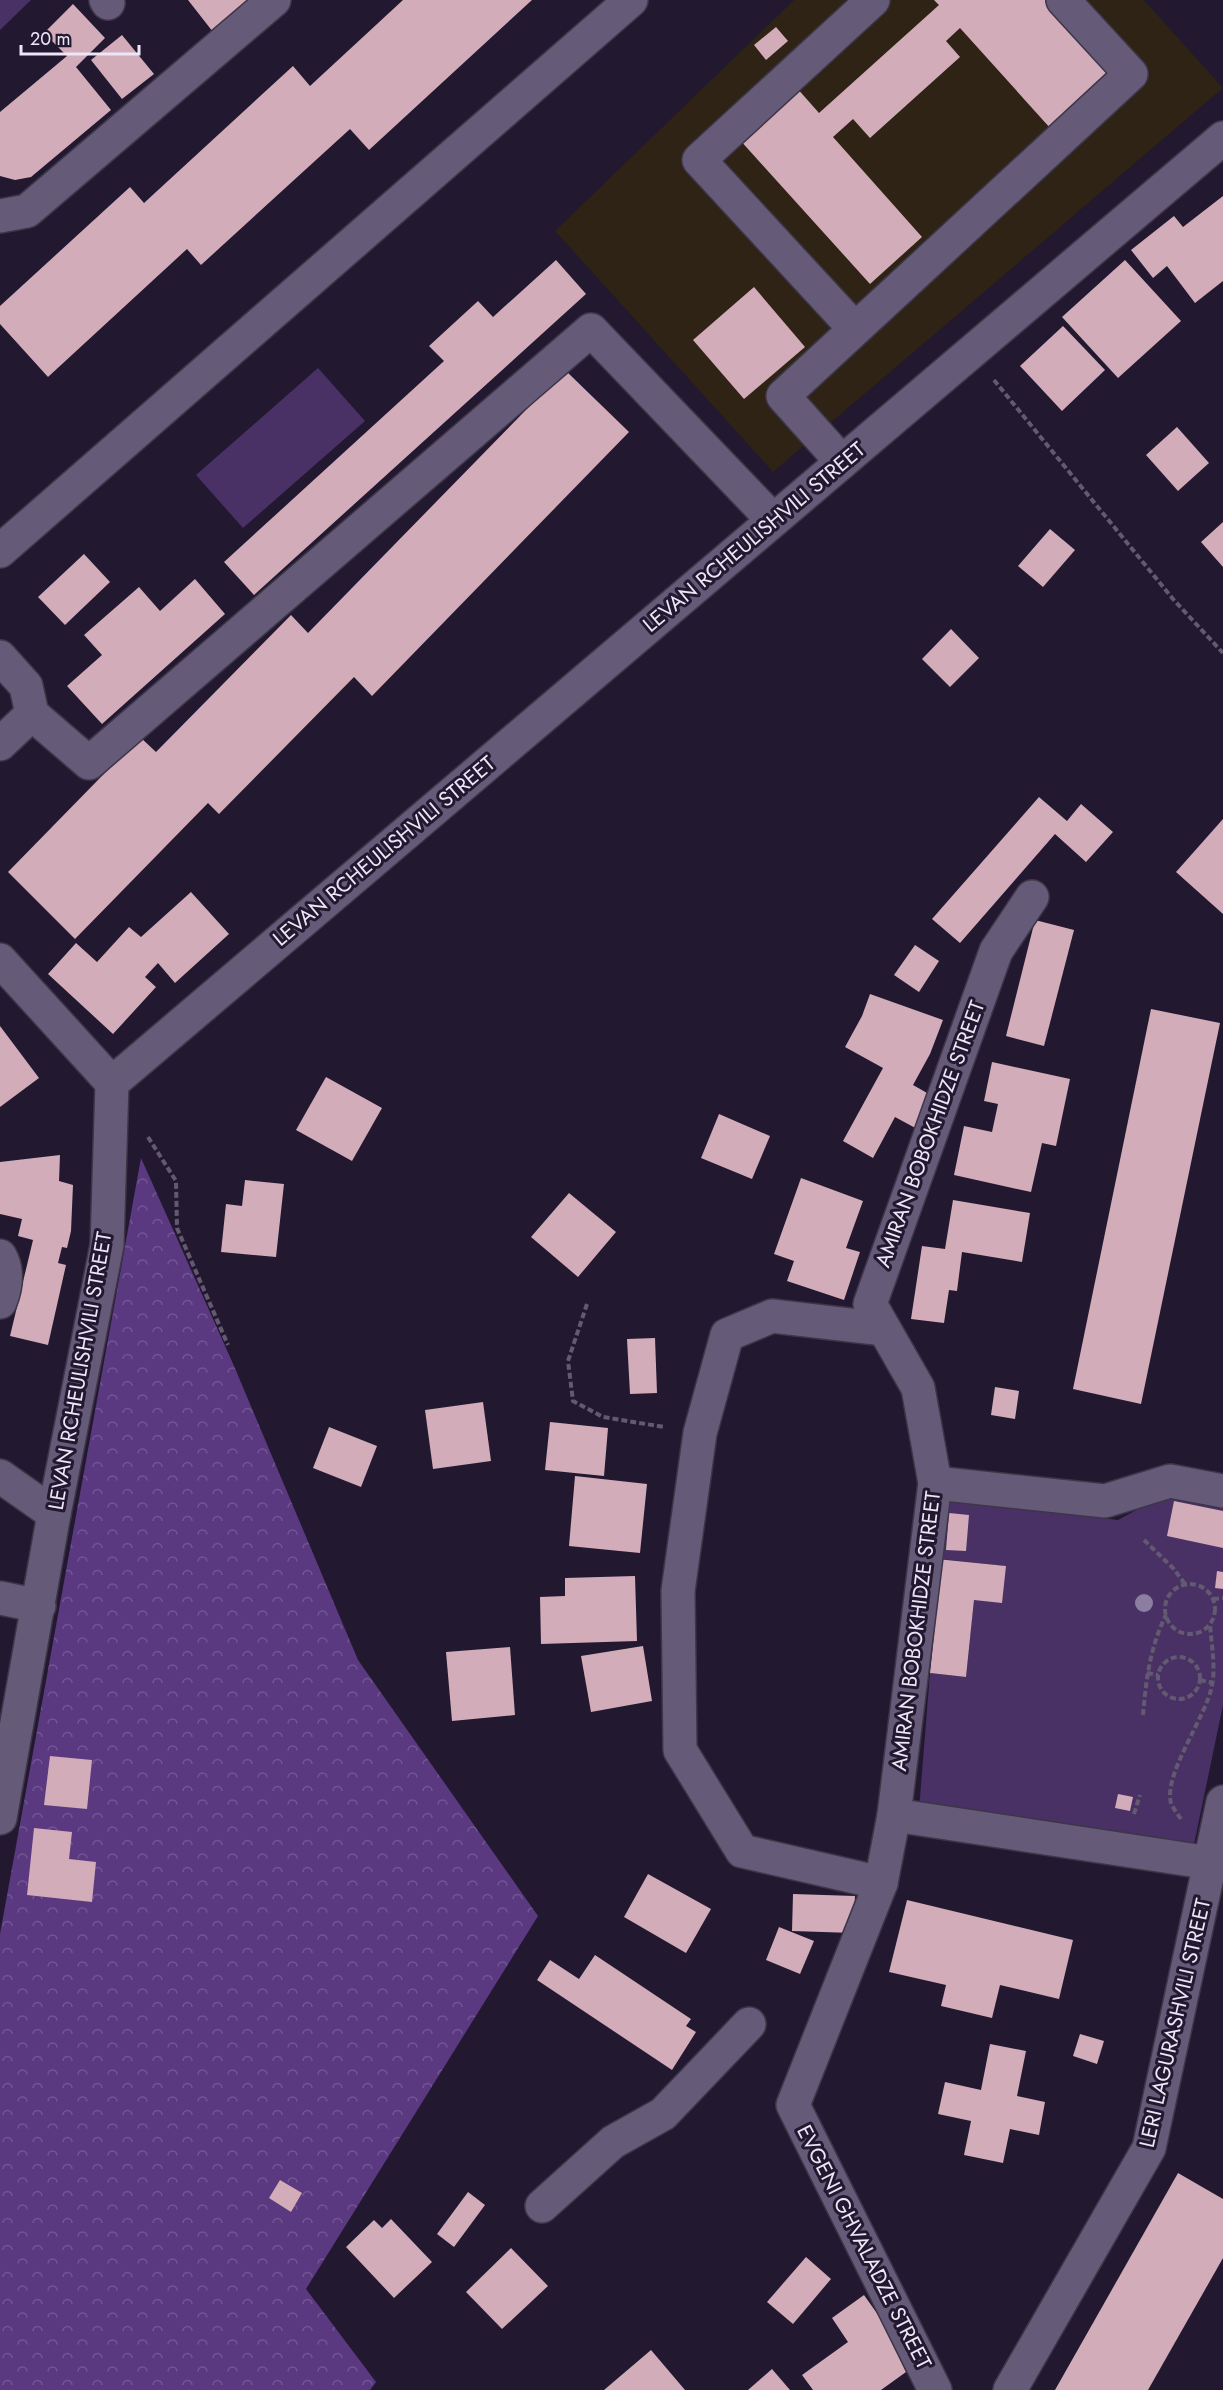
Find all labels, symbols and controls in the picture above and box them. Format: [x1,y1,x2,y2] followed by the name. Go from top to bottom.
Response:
[21,18,140,56] scale bar
[30,26,70,52] text: 20 m
[636,435,872,639] street label: LEVAN RCHEULISHVILI STREET
[266,749,502,953] street label: LEVAN RCHEULISHVILI STREET
[868,996,992,1271] street label: AMIRAN BOBOKHIDZE STREET
[41,1229,119,1512] street label: LEVAN RCHEULISHVILI STREET
[884,1489,948,1773] street label: AMIRAN BOBOKHIDZE STREET
[1132,1895,1218,2151] street label: LERI LAGURASHVILI STREET
[789,2120,939,2374] street label: EVGENI GHVALADZE STREET

